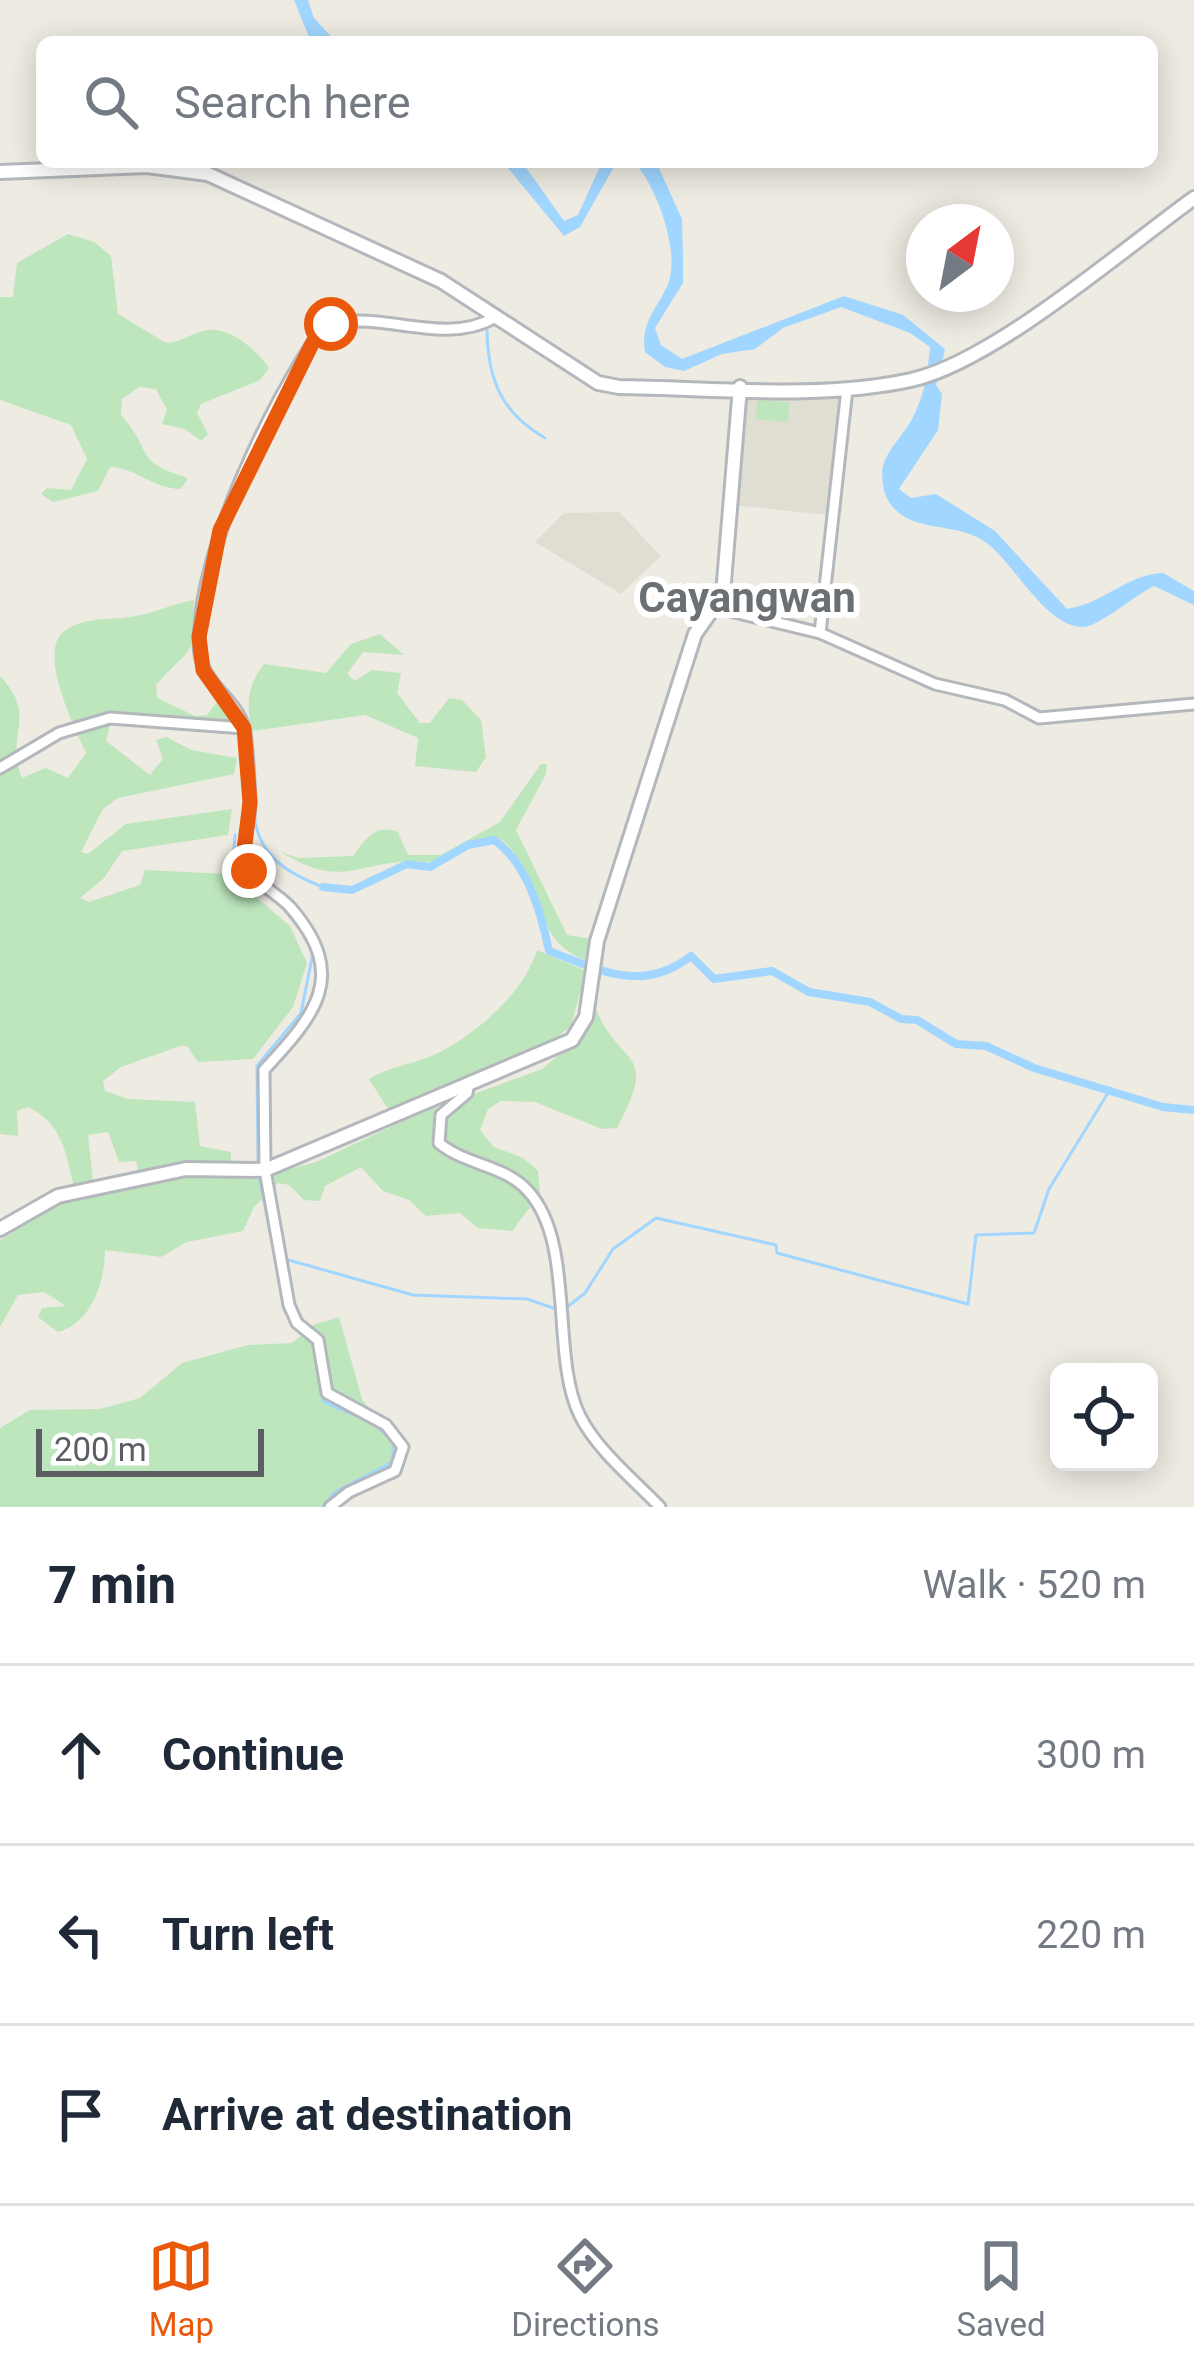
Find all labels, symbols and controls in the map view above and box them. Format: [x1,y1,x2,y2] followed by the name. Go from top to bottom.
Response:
[36,36,1158,168] search box
[78,69,144,135] icon: search
[174,76,411,129] text: Search here
[906,204,1014,312] north arrow
[304,297,358,351] route start
[638,573,856,622] district label: Cayangwan
[222,844,276,898] route end
[1050,1363,1158,1471] map controls
[1050,1363,1158,1471] button: locate
[36,1423,264,1476] scale bar
[54,1430,147,1469] text: 200 m
[48,1556,176,1615] text: 7 min
[922,1562,1146,1608] text: Walk · 520 m
[48,1722,114,1788] icon: ahead
[162,1728,344,1781] text: Continue
[1036,1732,1146,1778] text: 300 m
[48,1902,114,1968] icon: left
[162,1908,334,1961] text: Turn left
[1036,1912,1146,1958] text: 220 m
[48,2082,114,2148] icon: arrive
[162,2088,573,2141] text: Arrive at destination
[148,2233,214,2344] tab: Map
[511,2233,660,2344] tab: Directions
[956,2233,1046,2344] tab: Saved

